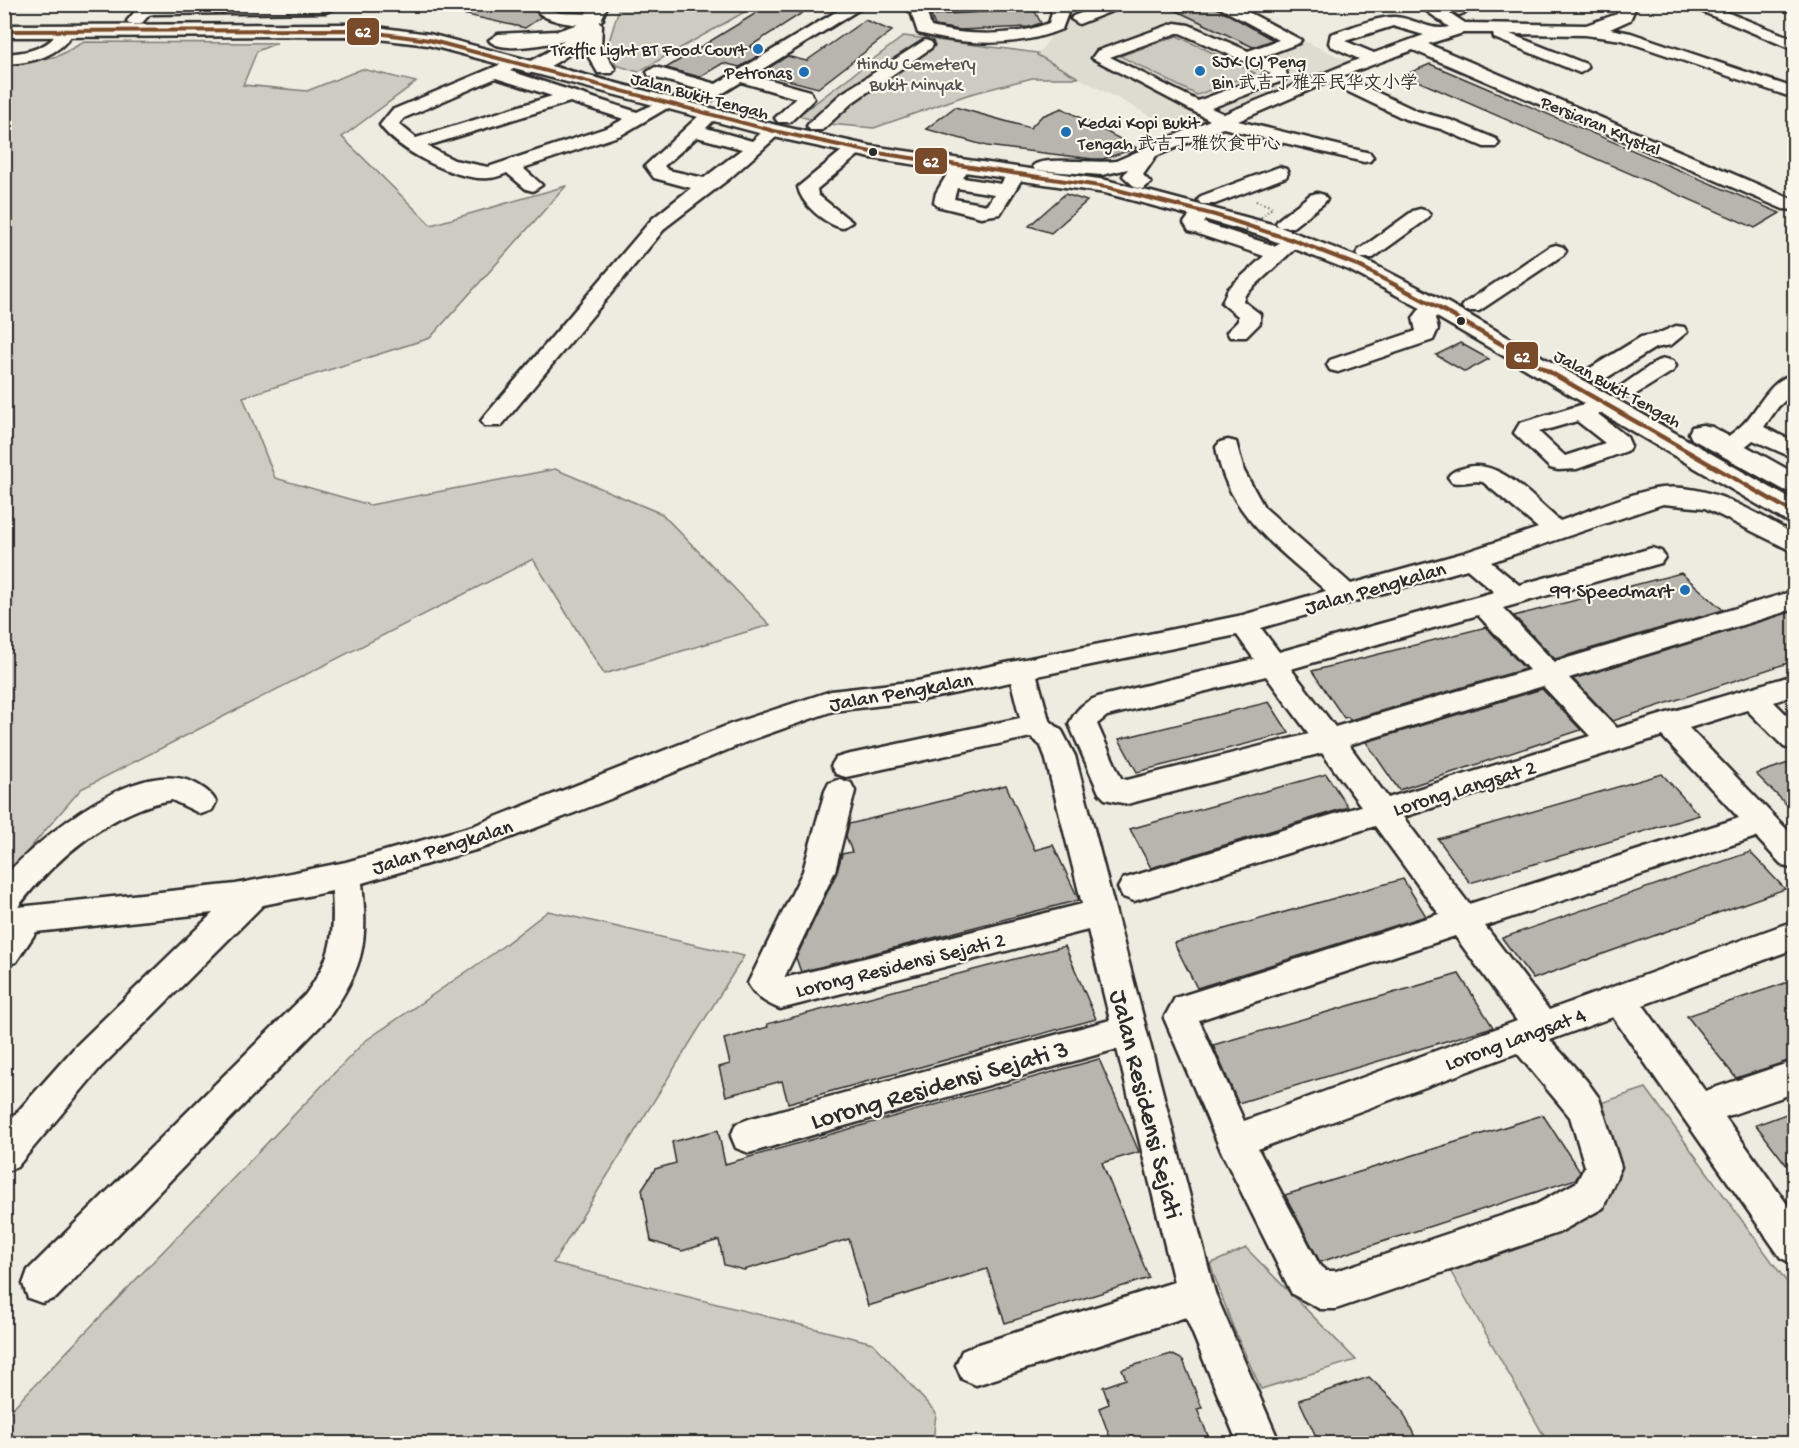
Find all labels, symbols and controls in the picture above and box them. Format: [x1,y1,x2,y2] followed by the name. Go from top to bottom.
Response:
[346,17,380,46] line badge: 62
[355,25,371,44] text: 62
[550,41,748,62] place label: Traffic Light BT Food Court
[751,42,765,56] marker: Traffic Light BT Food Court
[1211,53,1418,95] place label: SJK (C) Peng Bin 武吉丁雅平民华文小学
[857,55,976,97] park label: Hindu Cemetery Bukit Minyak
[724,64,793,85] place label: Petronas
[1193,64,1207,78] marker: SJK (C) Peng Bin 武吉丁雅平民华文小学
[797,65,811,79] marker: Petronas
[628,69,771,126] street label: Jalan Bukit Tengah
[1536,92,1663,162] street label: Persiaran Krystal
[1077,114,1281,156] place label: Kedai Kopi Bukit Tengah 武吉丁雅饮食中心
[1059,125,1073,139] marker: Kedai Kopi Bukit Tengah 武吉丁雅饮食中心
[867,146,879,158] unlabelled marker
[914,147,948,175] line badge: 62
[923,155,939,174] text: 62
[1455,315,1467,327] unlabelled marker
[1505,341,1539,370] line badge: 62
[1550,347,1684,434] street label: Jalan Bukit Tengah
[1514,350,1530,369] text: 62
[1303,558,1449,622] street label: Jalan Pengkalan
[1549,581,1675,606] place label: 99 Speedmart
[1678,583,1692,597] marker: 99 Speedmart
[828,669,976,719] street label: Jalan Pengkalan
[1390,757,1540,824] street label: Lorong Langsat 2
[370,816,516,883] street label: Jalan Pengkalan
[793,929,1008,1006] street label: Lorong Residensi Sejati 2
[1100,987,1187,1223] street label: Jalan Residensi Sejati
[1442,1004,1590,1078] street label: Lorong Langsat 4
[808,1036,1073,1139] street label: Lorong Residensi Sejati 3

